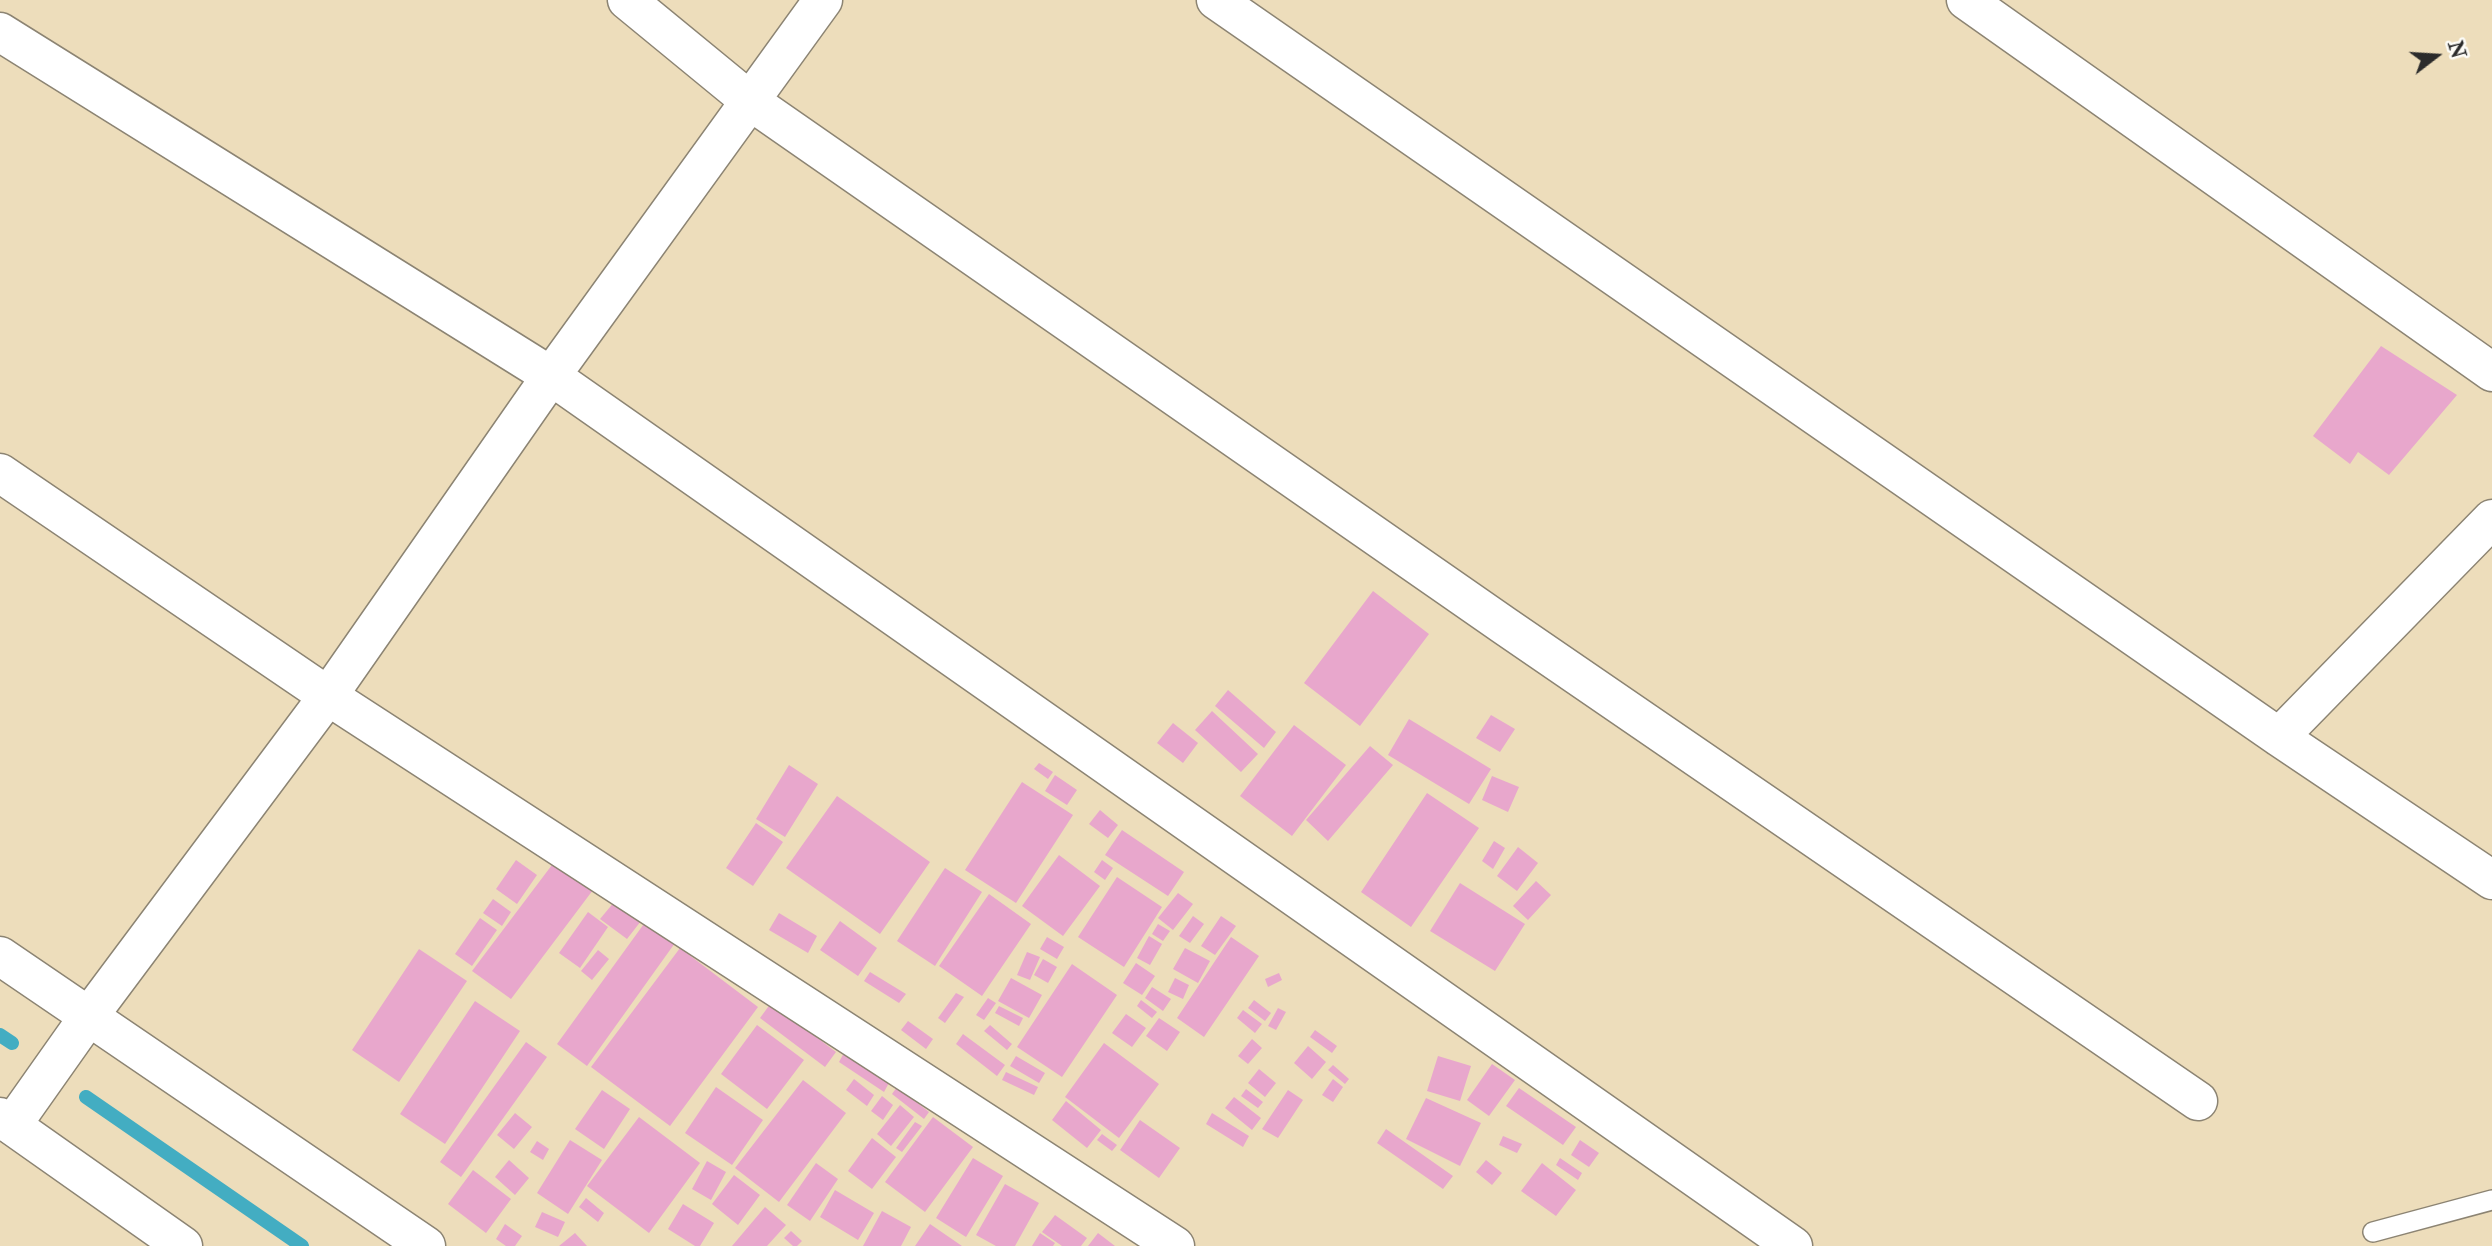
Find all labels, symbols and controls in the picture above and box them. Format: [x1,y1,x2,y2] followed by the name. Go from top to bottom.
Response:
[2401,21,2471,91] north arrow
[2442,38,2470,61] text: N

